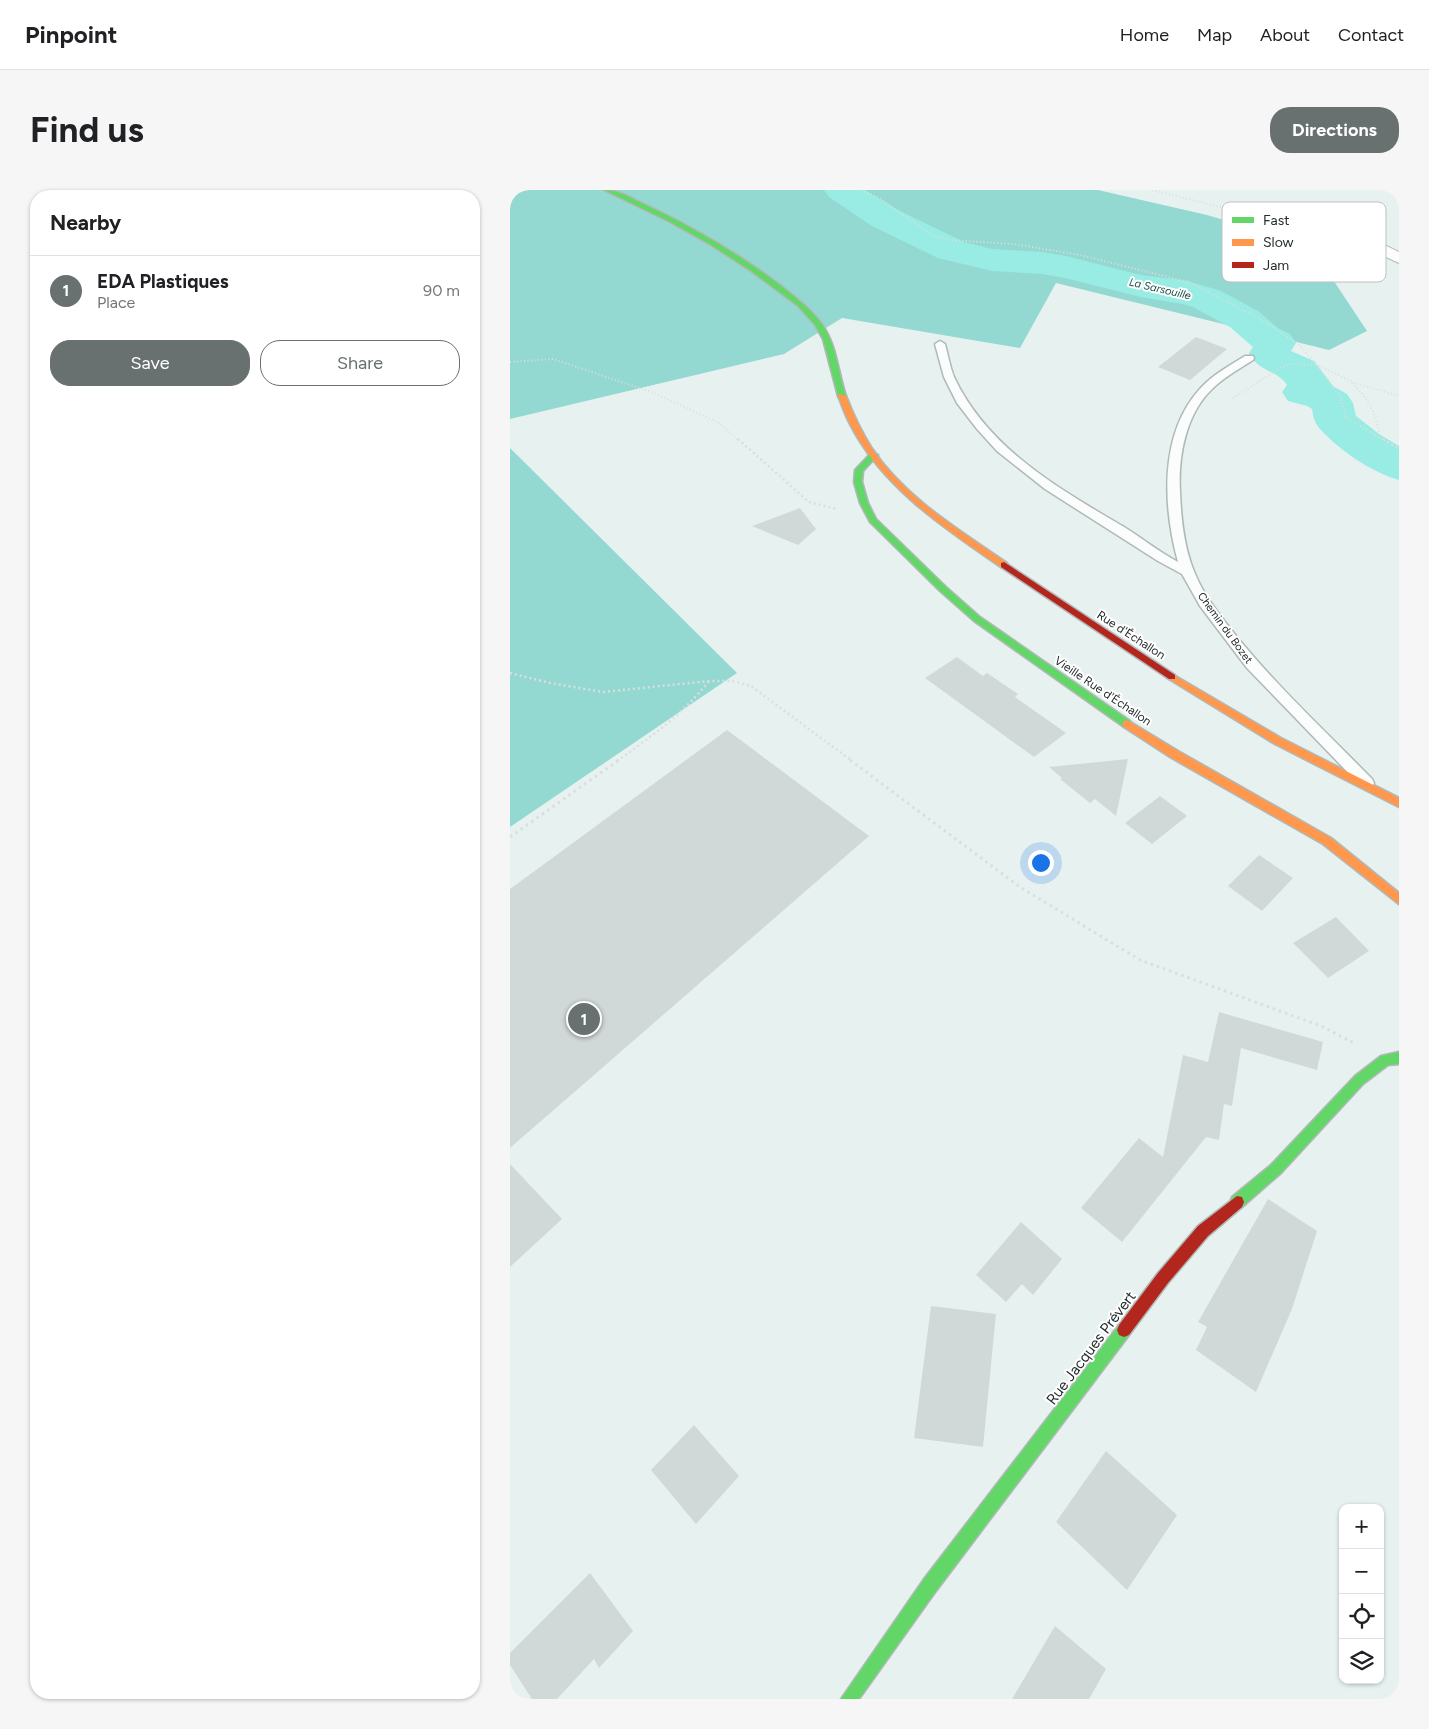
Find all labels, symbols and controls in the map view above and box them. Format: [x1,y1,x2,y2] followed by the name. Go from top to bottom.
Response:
[25,20,117,49] text: Pinpoint
[1120,24,1169,46] text: Home
[1197,24,1232,46] text: Map
[1260,24,1310,46] text: About
[1338,24,1404,46] text: Contact
[1270,107,1399,153] button: Directions
[30,109,144,151] text: Find us
[1222,202,1386,282] legend
[50,210,121,235] text: Nearby
[1263,212,1289,229] text: Fast
[1263,234,1294,251] text: Slow
[1263,257,1289,274] text: Jam
[97,270,229,293] text: EDA Plastiques
[1128,276,1192,302] water label: La Sarsouille
[63,281,69,300] text: 1
[423,281,460,300] text: 90 m
[97,293,135,312] text: Place
[50,340,250,386] button: Save
[260,340,460,386] button: Share
[1195,590,1255,666] street label: Chemin du Bozet
[1094,608,1168,662] street label: Rue d'Échallon
[1052,653,1154,729] street label: Vieille Rue d'Échallon
[1028,850,1054,876] your location
[568,1000,600,1038] pin: 1
[1042,1287,1140,1408] street label: Rue Jacques Prévert
[1339,1504,1384,1684] map controls
[1339,1504,1384,1549] button: +
[1339,1549,1384,1594] button: −
[1339,1594,1384,1639] button: locate
[1339,1639,1384,1684] button: layers

